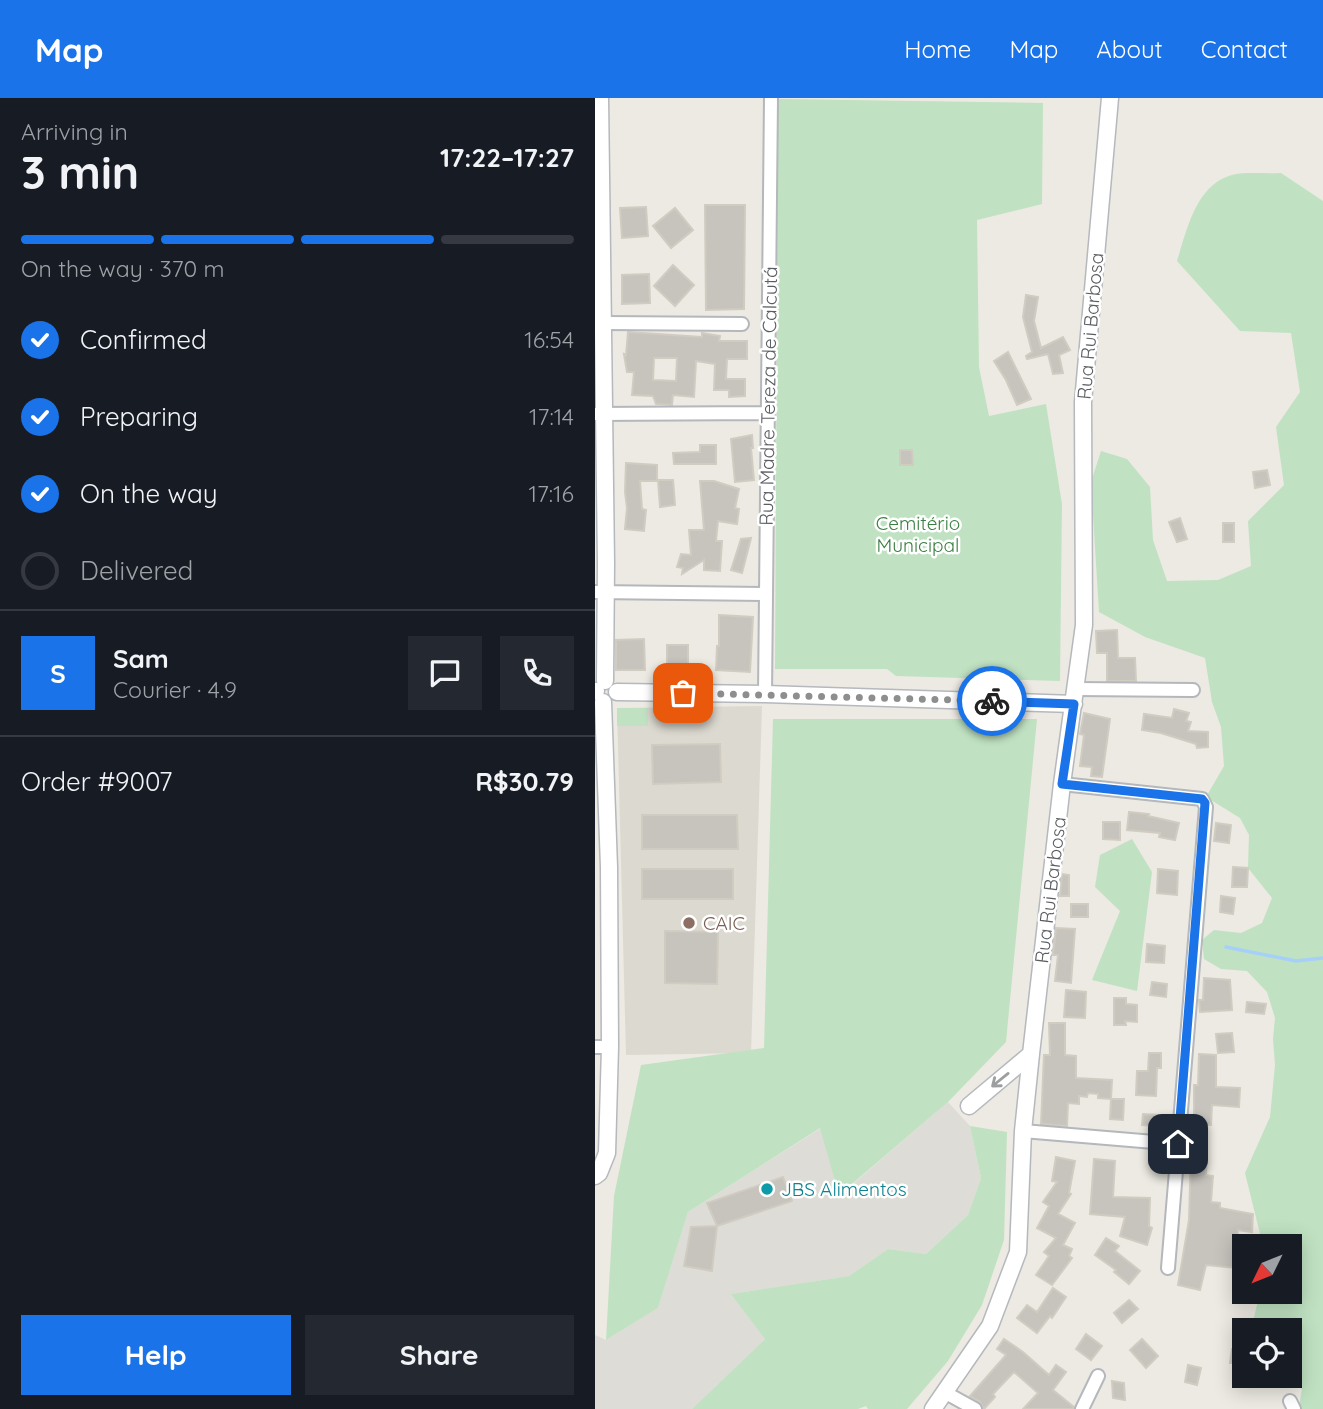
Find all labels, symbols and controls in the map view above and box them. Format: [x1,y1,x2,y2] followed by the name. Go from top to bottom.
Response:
[35,29,103,70] text: Map
[904,34,971,64] text: Home
[1009,34,1058,64] text: Map
[1096,34,1163,64] text: About
[1201,34,1288,64] text: Contact
[21,117,128,146] text: Arriving in
[440,141,574,174] text: 17:22–17:27
[21,143,139,201] text: 3 min
[1072,252,1108,400] street label: Rua Rui Barbosa
[21,254,225,283] text: On the way · 370 m
[754,266,782,526] street label: Rua Madre Tereza de Calcutá
[21,321,59,359] icon: check
[80,323,207,356] text: Confirmed
[524,325,574,354] text: 16:54
[21,398,59,436] icon: check
[80,400,198,433] text: Preparing
[529,402,574,431] text: 17:14
[21,475,59,513] icon: check
[80,477,218,510] text: On the way
[529,479,574,508] text: 17:16
[876,511,960,557] park label: Cemitério Municipal
[80,554,193,587] text: Delivered
[408,636,482,710] button: chat
[500,636,574,710] button: phone
[113,642,169,675] text: Sam
[50,657,66,690] text: S
[653,663,713,723] pin
[957,666,1027,736] courier
[664,674,702,712] icon: bag
[113,675,237,704] text: Courier · 4.9
[973,682,1011,720] icon: bike
[21,765,172,798] text: Order #9007
[475,765,574,798] text: R$30.79
[1029,815,1071,965] street label: Rua Rui Barbosa
[703,911,745,935] place label: CAIC
[681,915,697,931] marker: CAIC
[991,1073,1009,1088] one-way arrow
[1148,1114,1208,1174] pin
[1159,1125,1197,1163] icon: home
[781,1177,907,1201] place label: JBS Alimentos
[759,1181,775,1197] marker: JBS Alimentos
[1232,1234,1302,1304] north arrow
[1232,1234,1302,1388] map controls
[21,1315,291,1395] button: Help
[305,1315,574,1395] button: Share
[1232,1318,1302,1388] button: locate

